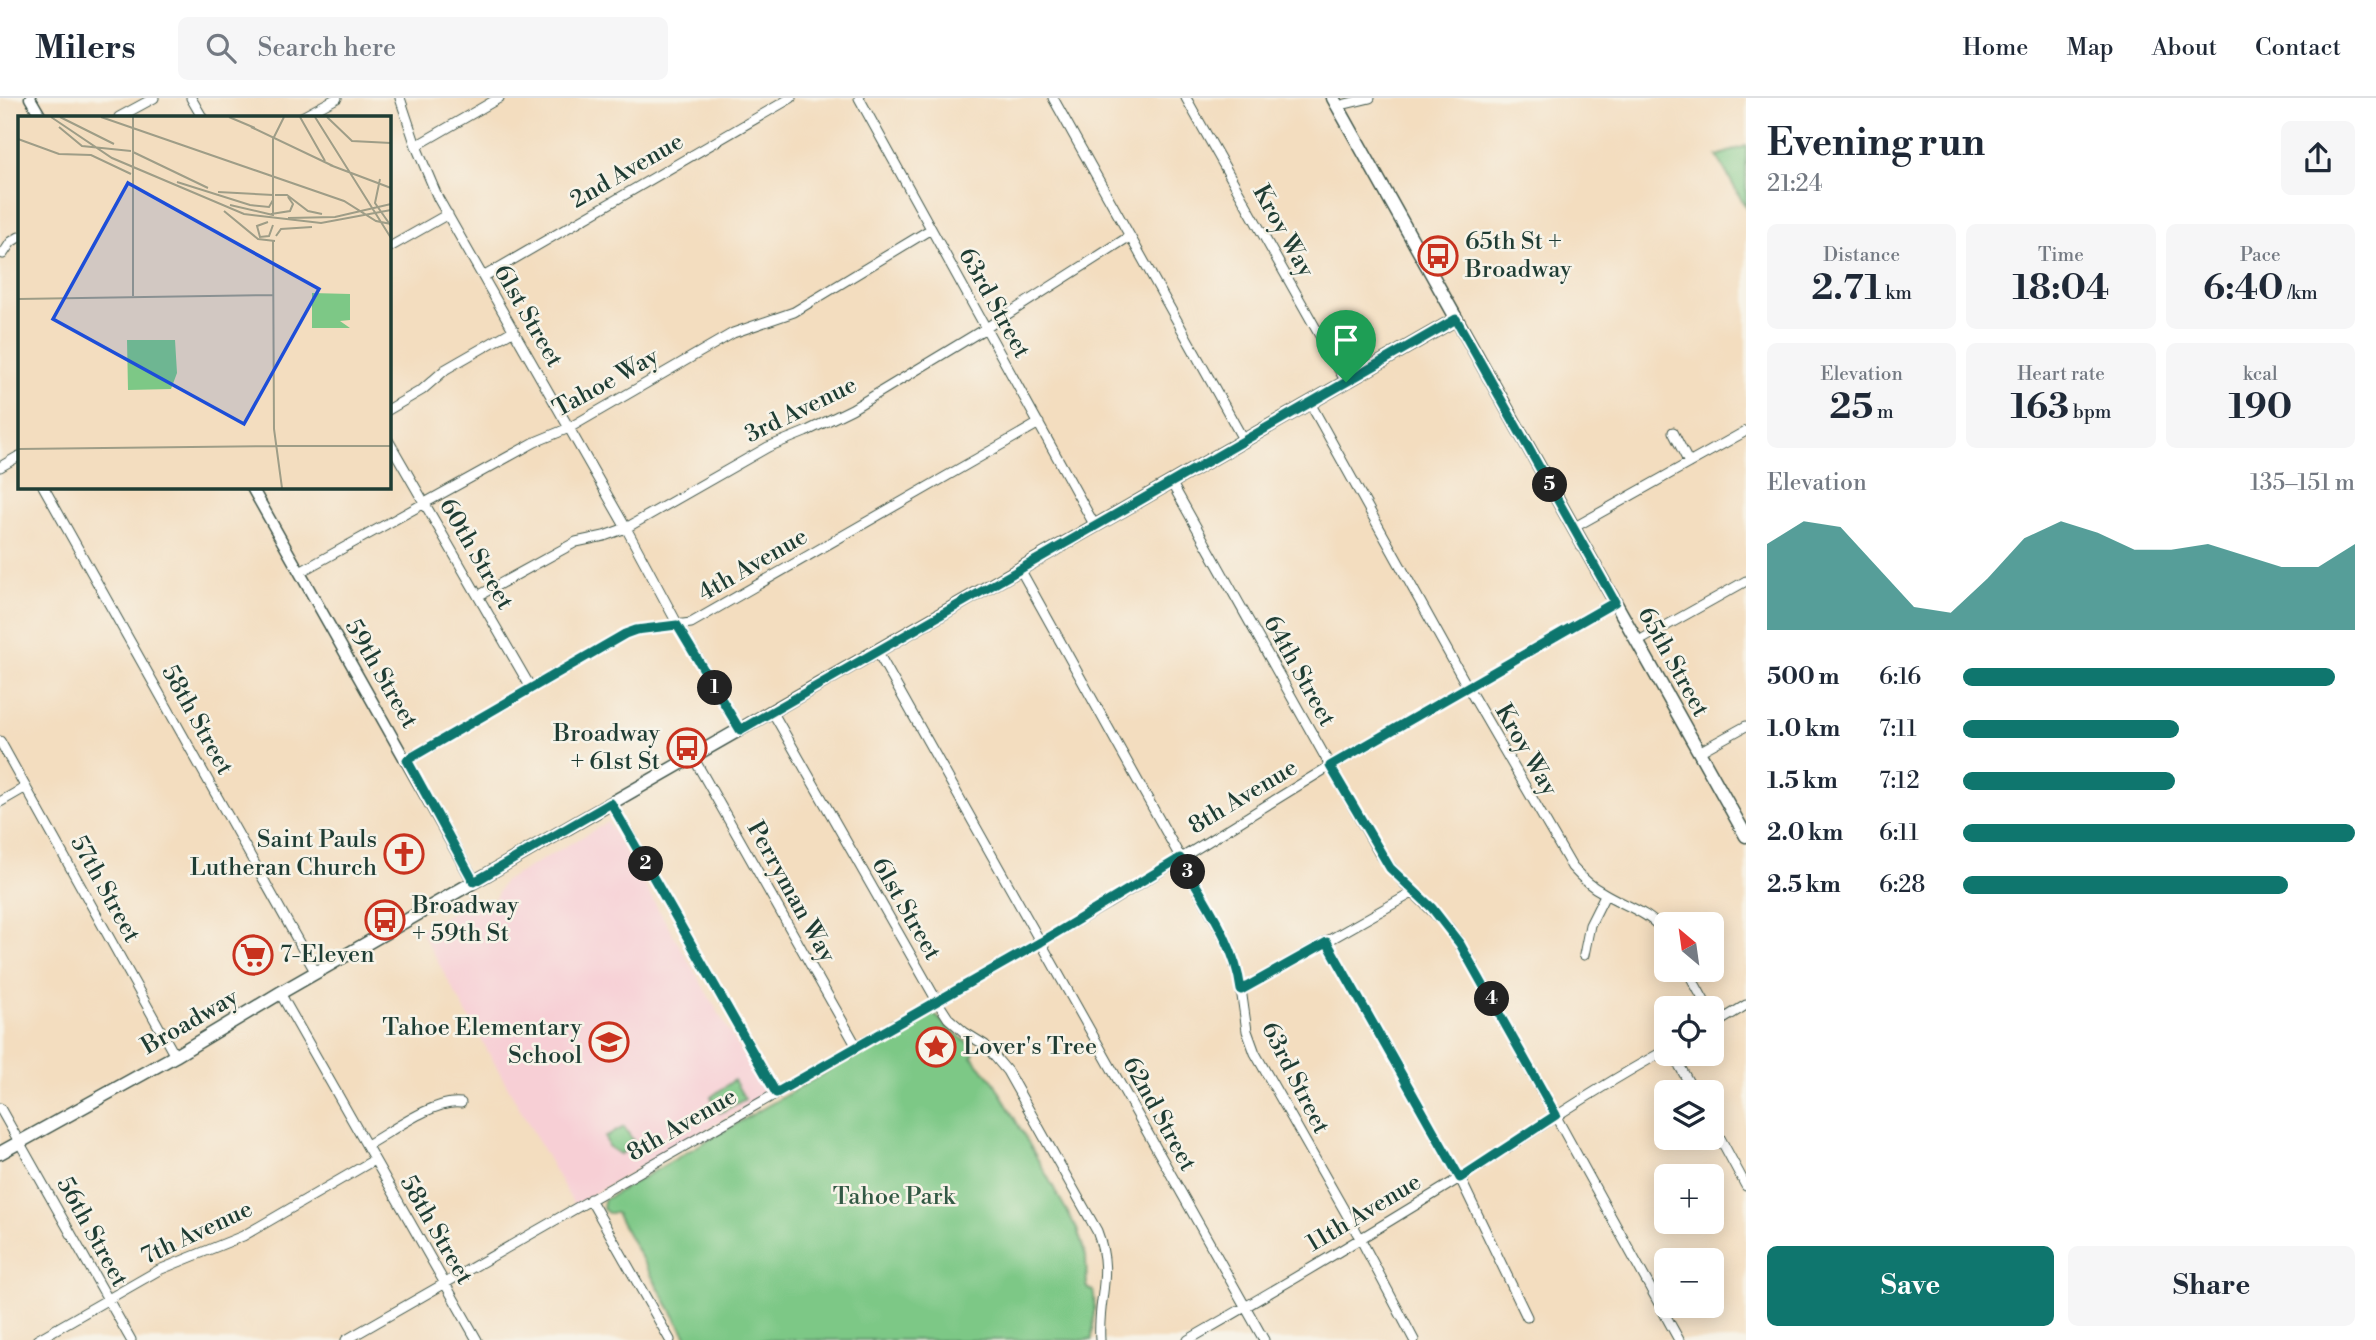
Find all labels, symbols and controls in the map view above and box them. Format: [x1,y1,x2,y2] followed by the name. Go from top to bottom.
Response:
[178,17,668,80] search box
[35,28,136,69] text: Milers
[202,29,240,67] icon: search
[258,32,396,64] text: Search here
[1963,33,2028,63] text: Home
[2066,33,2114,63] text: Map
[2152,33,2217,63] text: About
[2255,33,2341,63] text: Contact
[18,116,390,488] inset map
[1767,120,1985,167] text: Evening run
[2281,121,2355,195] button: share
[565,127,689,215] street label: 2nd Avenue
[1767,170,1822,198] text: 21:24
[1245,180,1321,283] street label: Kroy Way
[1464,227,1572,285] place label: 65th St + Broadway
[1417,235,1459,277] bus stop icon: 65th St + Broadway
[951,242,1037,364] street label: 63rd Street
[1823,243,1900,267] text: Distance
[2038,243,2084,267] text: Time
[2240,243,2281,267] text: Pace
[487,259,570,373] street label: 61st Street
[1811,267,1881,310] text: 2.71
[2012,267,2110,310] text: 18:04
[2203,267,2284,310] text: 6:40
[1881,281,1912,305] text: km
[2284,281,2318,305] text: /km
[1316,310,1376,382] pin
[1327,321,1365,359] icon: arrive
[548,342,664,424] street label: Tahoe Way
[1821,362,1903,386] text: Elevation
[2017,362,2105,386] text: Heart rate
[2243,362,2278,386] text: kcal
[740,370,862,450] street label: 3rd Avenue
[1830,386,1873,429] text: 25
[2010,386,2069,429] text: 163
[2228,386,2292,429] text: 190
[1873,400,1894,424] text: m
[2069,400,2112,424] text: bpm
[1532,468,1568,502] pin: 5
[1767,469,1867,497] text: Elevation
[2250,469,2355,497] text: 135–151 m
[1544,472,1555,496] text: 5
[432,493,520,615] street label: 60th Street
[693,522,813,608] street label: 4th Avenue
[1631,602,1716,723] street label: 65th Street
[1256,610,1342,732] street label: 64th Street
[338,614,424,734] street label: 59th Street
[155,660,240,781] street label: 58th Street
[1767,663,1839,691] text: 500 m
[1879,663,1921,691] text: 6:16
[698,670,732,706] pin: 1
[710,675,719,699] text: 1
[1488,699,1564,802] street label: Kroy Way
[1767,715,1840,743] text: 1.0 km
[1879,715,1917,743] text: 7:11
[552,719,660,777] place label: Broadway + 61st St
[666,727,708,769] bus stop icon: Broadway + 61st St
[1183,753,1303,841] street label: 8th Avenue
[1767,767,1838,795] text: 1.5 km
[1879,767,1920,795] text: 7:12
[740,816,842,968] street label: Perryman Way
[1767,819,1843,847] text: 2.0 km
[1879,819,1919,847] text: 6:11
[190,825,377,883] place label: Saint Pauls Lutheran Church
[63,830,147,948] street label: 57th Street
[383,833,425,875] church icon: Saint Pauls Lutheran Church
[628,846,664,882] pin: 2
[640,851,651,875] text: 2
[865,852,948,966] street label: 61st Street
[1170,854,1206,890] pin: 3
[1182,859,1193,883] text: 3
[1767,871,1841,899] text: 2.5 km
[1879,871,1925,899] text: 6:28
[411,891,519,949] place label: Broadway + 59th St
[364,899,406,941] bus stop icon: Broadway + 59th St
[1654,912,1724,982] north arrow
[1654,912,1724,1318] map controls
[232,934,274,976] supermarket icon: 7-Eleven
[280,940,375,970] place label: 7-Eleven
[135,982,244,1062] street label: Broadway
[1474,982,1510,1016] pin: 4
[1485,986,1498,1010] text: 4
[1654,996,1724,1066] button: locate
[382,1013,582,1071] place label: Tahoe Elementary School
[1254,1017,1336,1139] street label: 63rd Street
[588,1021,630,1063] school or university icon: Tahoe Elementary School
[915,1026,957,1068] place icon: Lover's Tree
[963,1032,1097,1062] place label: Lover's Tree
[1115,1051,1203,1177] street label: 62nd Street
[1654,1080,1724,1150] button: layers
[622,1082,742,1168] street label: 8th Avenue
[1654,1164,1724,1234] button: +
[1301,1167,1427,1259] street label: 11th Avenue
[393,1170,480,1290] street label: 58th Street
[50,1172,135,1293] street label: 56th Street
[833,1182,957,1212] park label: Tahoe Park
[137,1194,257,1272] street label: 7th Avenue
[1767,1246,2054,1326] button: Save
[2068,1246,2355,1326] button: Share
[1654,1248,1724,1318] button: −

